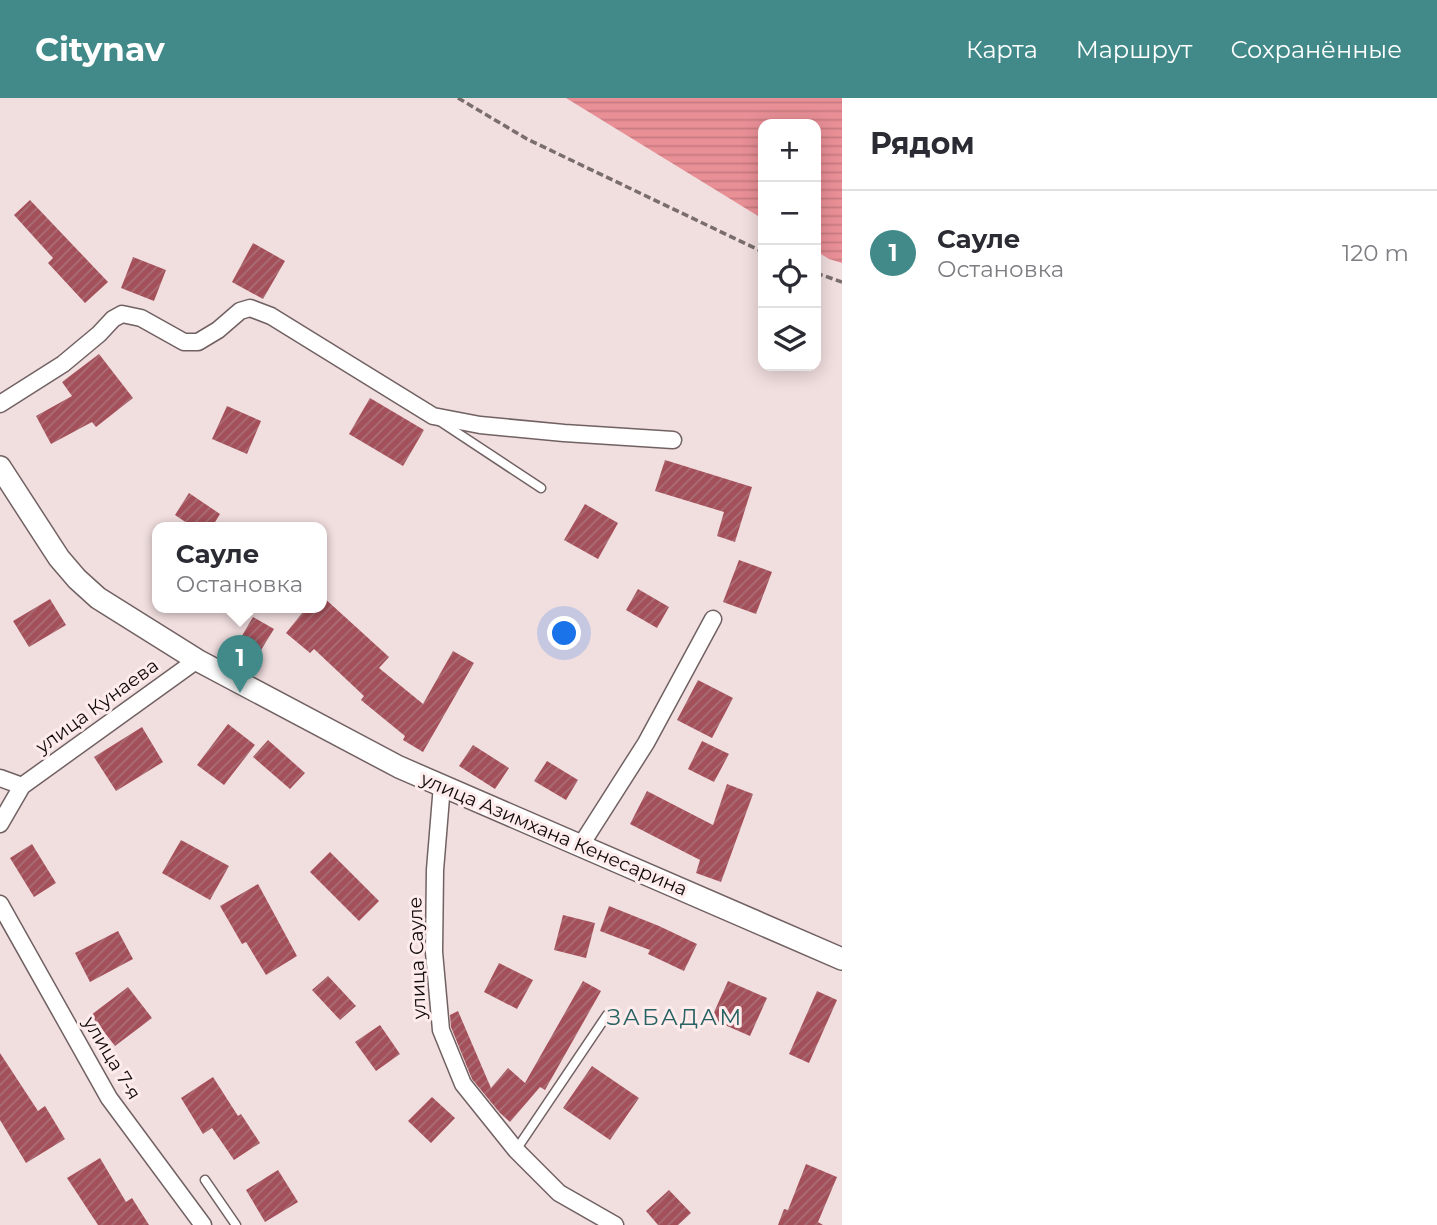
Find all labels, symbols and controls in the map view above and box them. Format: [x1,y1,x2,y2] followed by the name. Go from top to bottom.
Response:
[35,29,165,69] text: Citynav
[966,35,1038,64] text: Карта
[1076,35,1192,64] text: Маршрут
[1230,35,1402,64] text: Сохранённые
[758,119,821,371] map controls
[758,119,821,182] button: +
[870,125,975,162] text: Рядом
[758,182,821,245] button: −
[937,223,1021,255] text: Сауле
[888,239,898,267] text: 1
[1342,239,1409,267] text: 120 m
[758,245,821,308] button: locate
[937,255,1064,283] text: Остановка
[758,308,821,371] button: layers
[152,522,327,613] popup
[176,538,259,570] text: Сауле
[176,570,303,598] text: Остановка
[547,616,581,650] your location
[217,635,263,693] pin: 1
[30,654,163,759] street label: улица Кунаева
[416,767,691,901] street label: улица Азимхана Кенесарина
[403,896,431,1021] street label: улица Сауле
[607,1003,743,1031] district label: ЗАБАДАМ
[78,1011,146,1104] street label: улица 7-я

